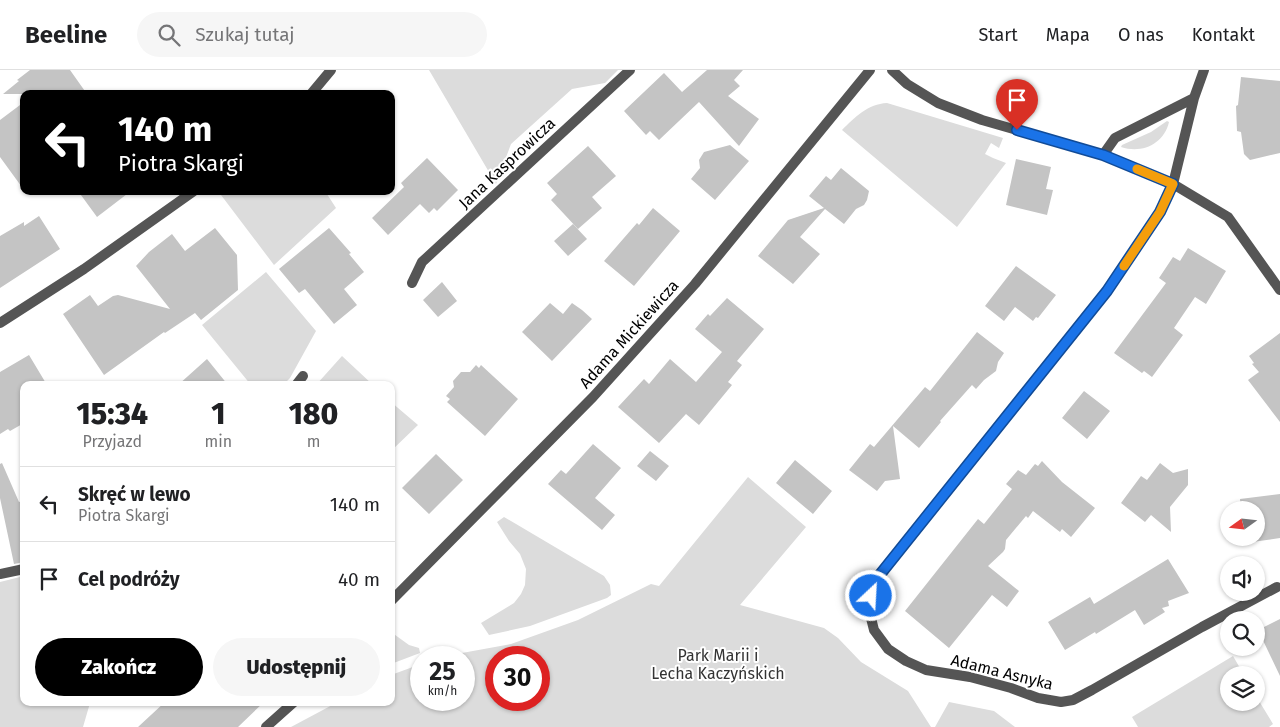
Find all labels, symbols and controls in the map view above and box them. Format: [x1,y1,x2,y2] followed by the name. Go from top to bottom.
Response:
[137,12,487,57] search box
[25,21,107,49] text: Beeline
[155,21,183,49] icon: search
[195,23,295,46] text: Szukaj tutaj
[978,24,1018,46] text: Start
[1046,24,1090,46] text: Mapa
[1118,24,1164,46] text: O nas
[1192,24,1255,46] text: Kontakt
[996,79,1038,130] pin
[1003,86,1031,114] icon: arrive
[118,108,212,150] text: 140 m
[35,110,100,175] icon: left
[455,113,559,213] street label: Jana Kasprowicza
[118,150,244,177] text: Piotra Skargi
[575,276,683,392] street label: Adama Mickiewicza
[77,396,148,432] text: 15:34
[211,396,225,432] text: 1
[289,396,338,432] text: 180
[82,432,142,451] text: Przyjazd
[204,432,232,451] text: min
[307,432,320,451] text: m
[78,483,191,506] text: Skręć w lewo
[35,490,63,518] icon: left
[330,493,380,516] text: 140 m
[1220,501,1265,546] north arrow
[1220,501,1265,711] map controls
[78,506,170,525] text: Piotra Skargi
[1220,556,1265,601] button: sound
[35,565,63,593] icon: arrive
[78,568,180,591] text: Cel podróży
[338,568,380,591] text: 40 m
[844,569,896,621] position arrow
[1220,611,1265,656] button: search
[35,638,203,696] button: Zakończ
[213,638,380,696] button: Udostępnij
[485,646,550,711] speed limit sign: 30
[651,646,785,683] park label: Park Marii i Lecha Kaczyńskich
[949,650,1055,694] street label: Adama Asnyka
[429,657,456,687] text: 25
[1220,666,1265,711] button: layers
[428,684,457,698] text: km/h

